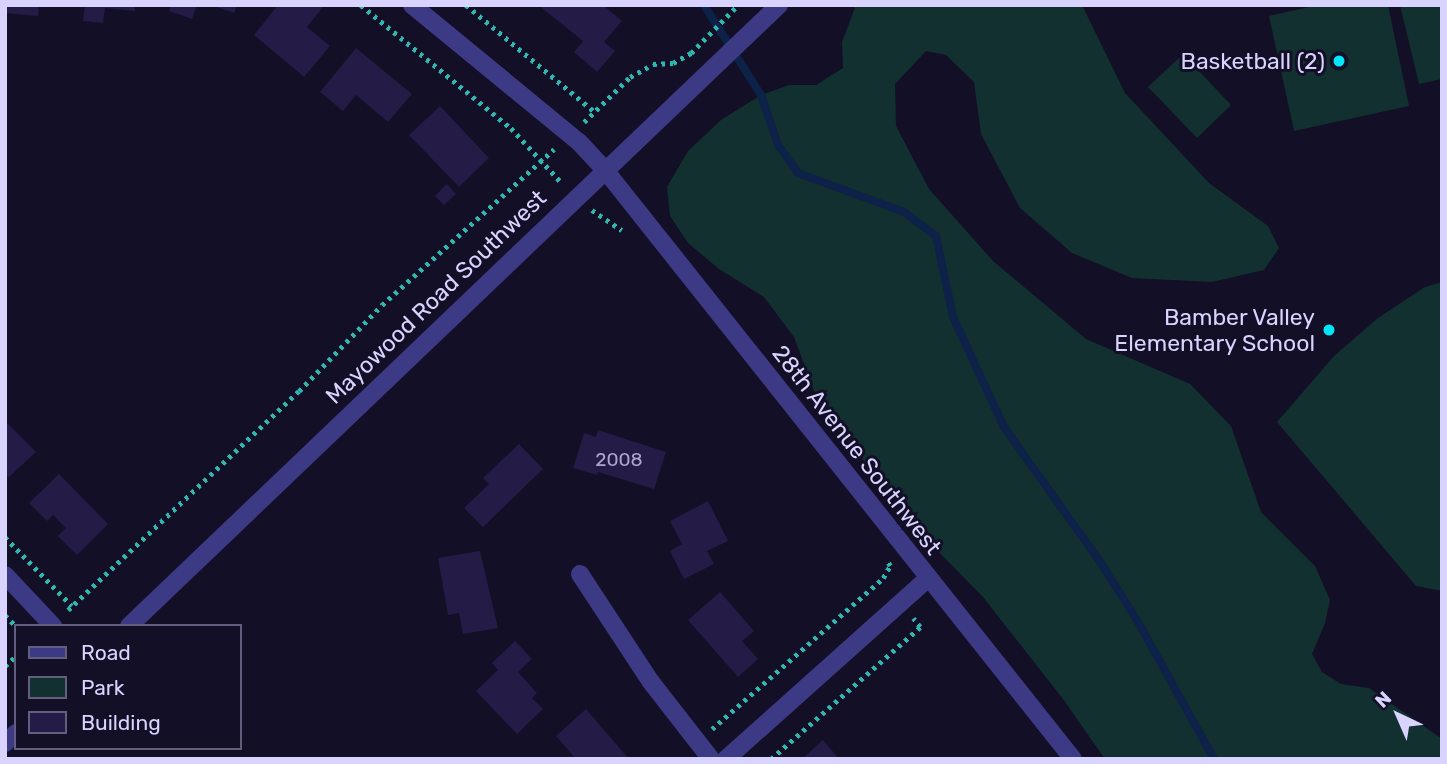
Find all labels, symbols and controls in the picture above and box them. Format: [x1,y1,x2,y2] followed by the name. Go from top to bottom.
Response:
[1181,47,1325,75] place label: Basketball (2)
[1331,53,1347,69] marker: Basketball (2)
[320,184,552,410] street label: Mayowood Road Southwest
[1114,303,1315,357] place label: Bamber Valley Elementary School
[1321,322,1337,338] marker: Bamber Valley Elementary School
[766,340,948,560] street label: 28th Avenue Southwest
[595,449,643,471] house number: 2008
[14,624,242,750] legend
[81,640,131,665] text: Road
[81,675,125,700] text: Park
[1363,680,1433,750] north arrow
[1370,687,1396,713] text: N
[81,710,161,735] text: Building

